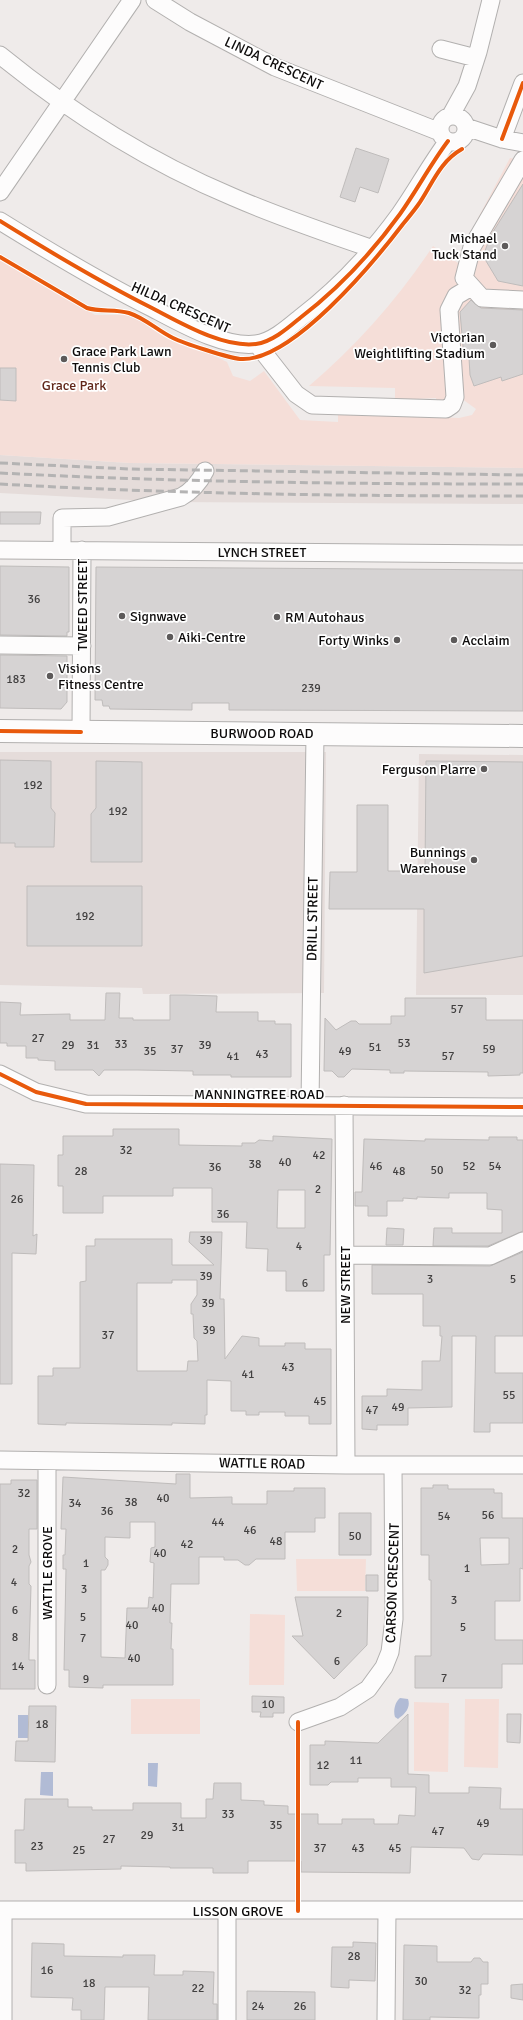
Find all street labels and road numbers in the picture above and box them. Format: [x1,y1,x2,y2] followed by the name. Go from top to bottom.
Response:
[222,33,326,94] street label: LINDA CRESCENT
[129,278,233,337] street label: HILDA CRESCENT
[218,544,307,561] street label: LYNCH STREET
[74,559,91,651] street label: TWEED STREET
[210,725,314,742] street label: BURWOOD ROAD
[303,877,322,961] street label: DRILL STREET
[194,1086,324,1103] street label: MANNINGTREE ROAD
[337,1246,354,1324] street label: NEW STREET
[219,1454,305,1473] street label: WATTLE ROAD
[382,1523,403,1643] street label: CARSON CRESCENT
[39,1526,56,1620] street label: WATTLE GROVE
[193,1903,283,1920] street label: LISSON GROVE

